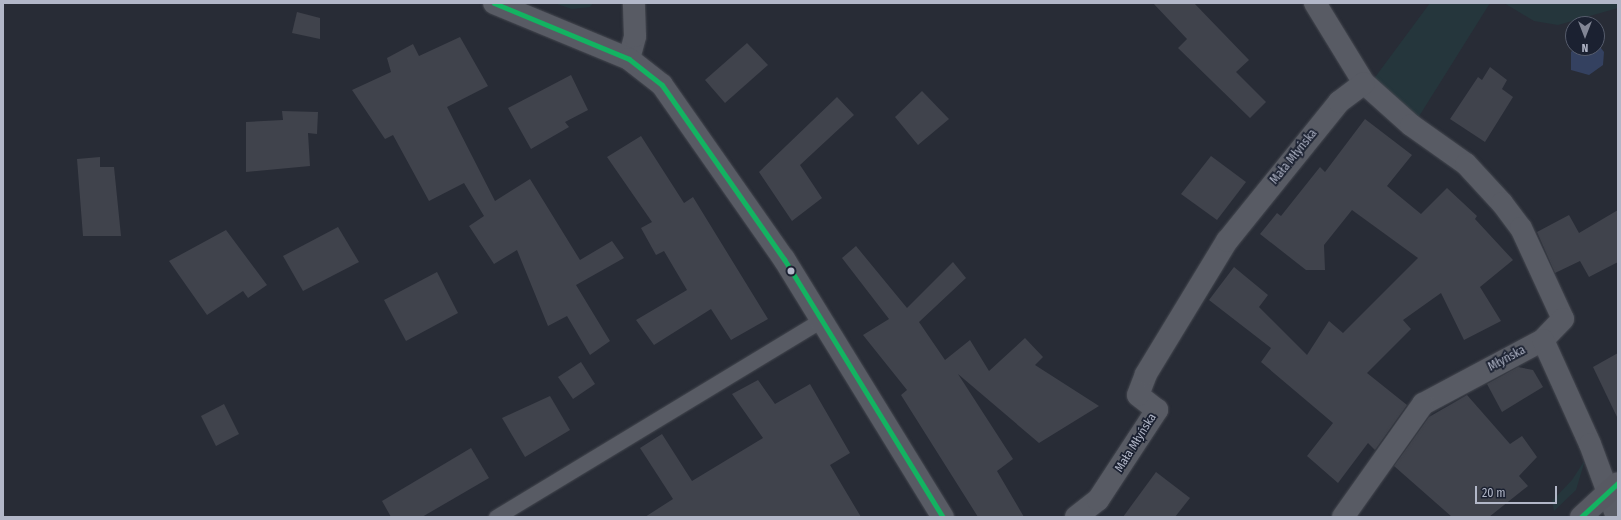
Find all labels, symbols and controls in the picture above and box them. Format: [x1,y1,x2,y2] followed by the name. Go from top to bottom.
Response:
[1565,16,1605,56] north arrow
[1582,41,1588,54] text: N
[1267,127,1321,187] street label: Mała Młyńska
[786,266,796,276] unlabelled marker
[1486,343,1528,375] street label: Młyńska
[1112,411,1160,475] street label: Mała Młyńska
[1477,478,1559,504] scale bar
[1482,486,1506,500] text: 20 m

